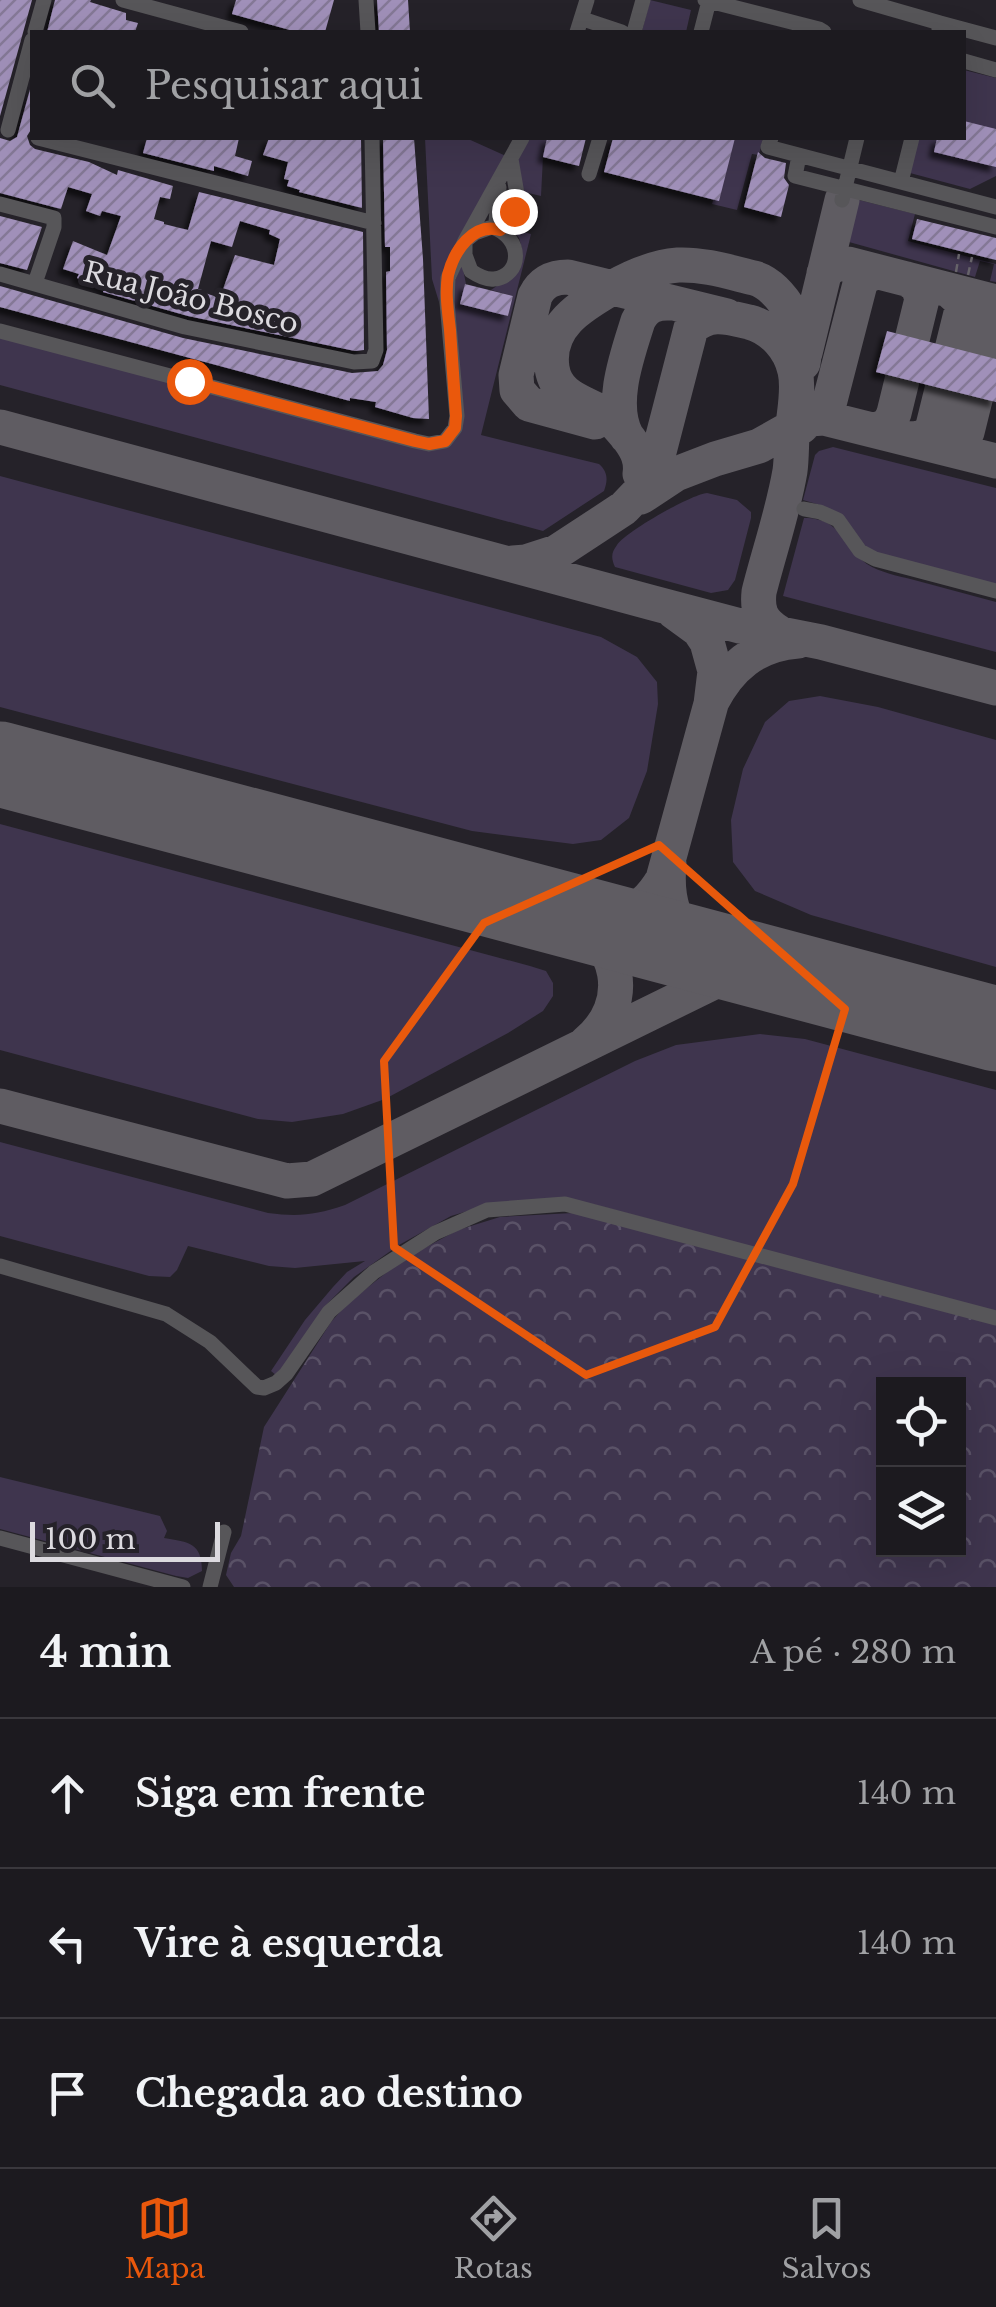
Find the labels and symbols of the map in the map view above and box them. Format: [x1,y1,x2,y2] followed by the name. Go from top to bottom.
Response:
[492,189,538,235] route end
[80,254,302,342] street label: Rua João Bosco
[167,359,213,405] route start
[30,1517,220,1562] scale bar

